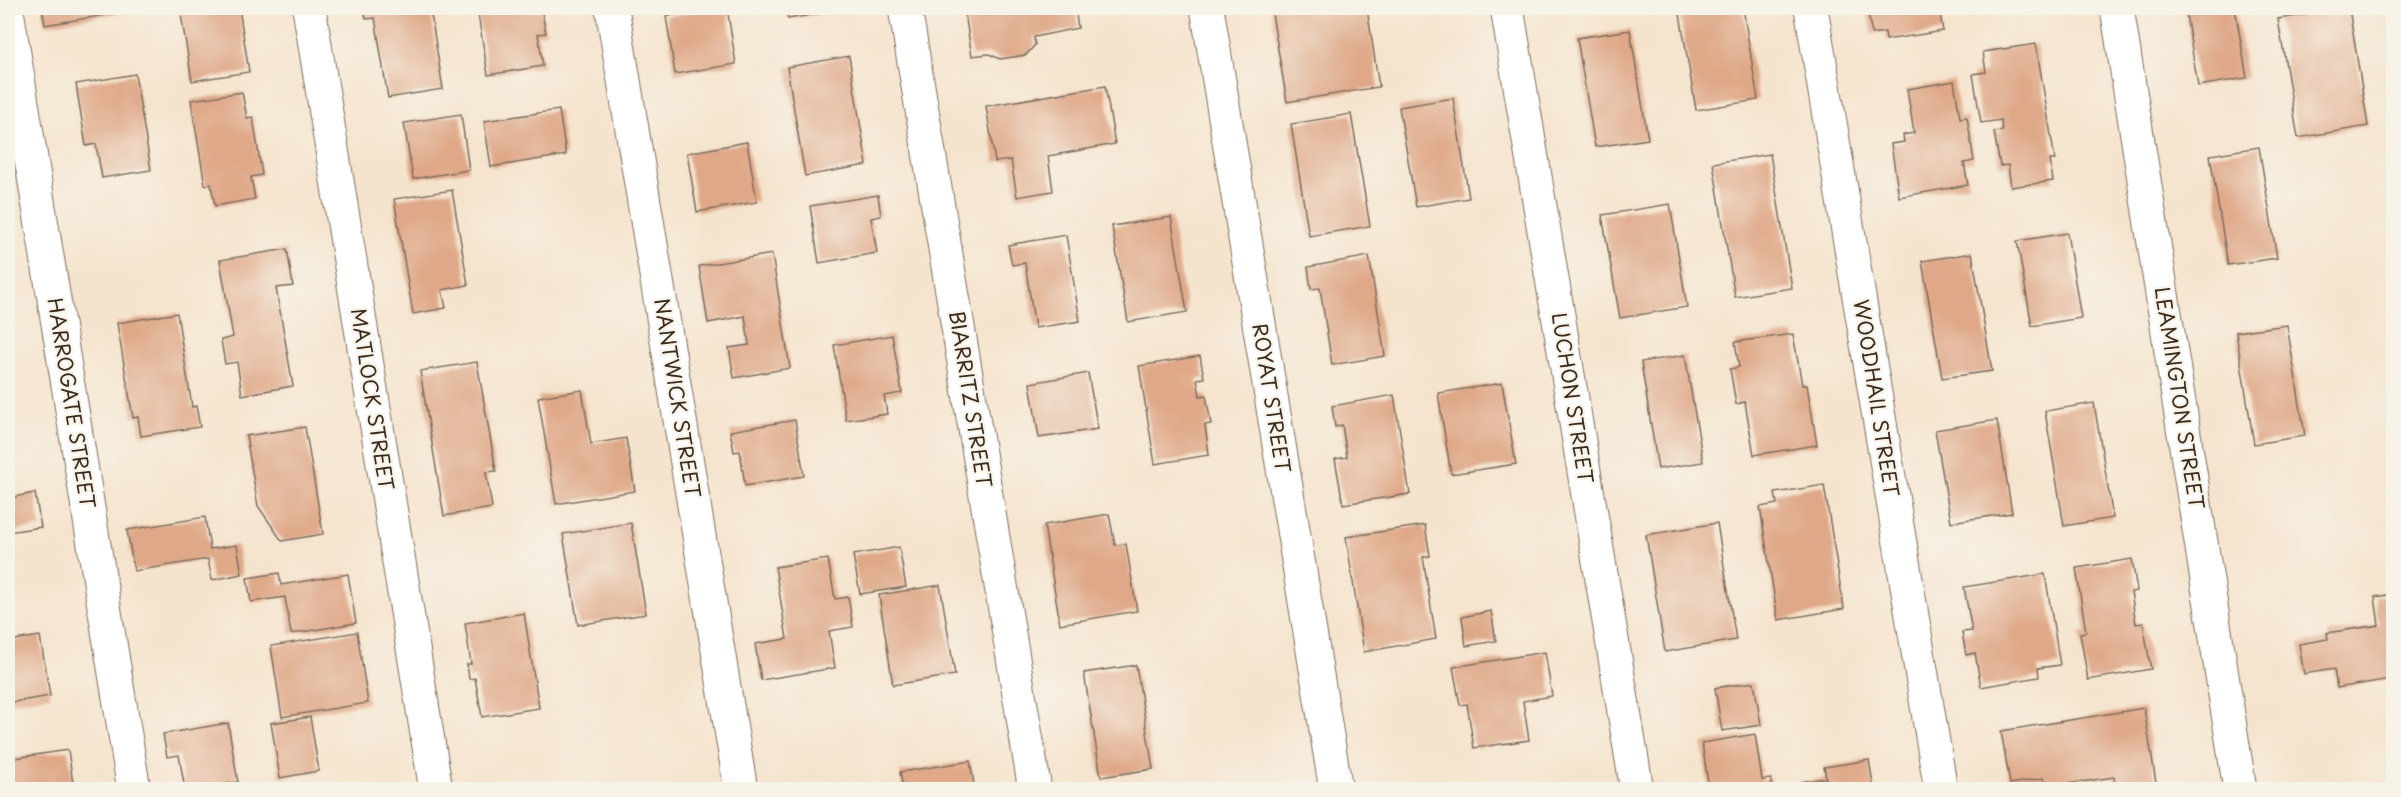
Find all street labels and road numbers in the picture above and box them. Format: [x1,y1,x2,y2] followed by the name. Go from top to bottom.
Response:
[2148,285,2212,511] street label: LEAMINGTON STREET
[41,295,103,511] street label: HARROGATE STREET
[647,296,709,500] street label: NANTWICK STREET
[1847,297,1907,499] street label: WOODHAIL STREET
[344,306,402,493] street label: MATLOCK STREET
[942,308,1000,490] street label: BIARRITZ STREET
[1545,310,1601,486] street label: LUCHON STREET
[1245,321,1299,475] street label: ROYAT STREET

